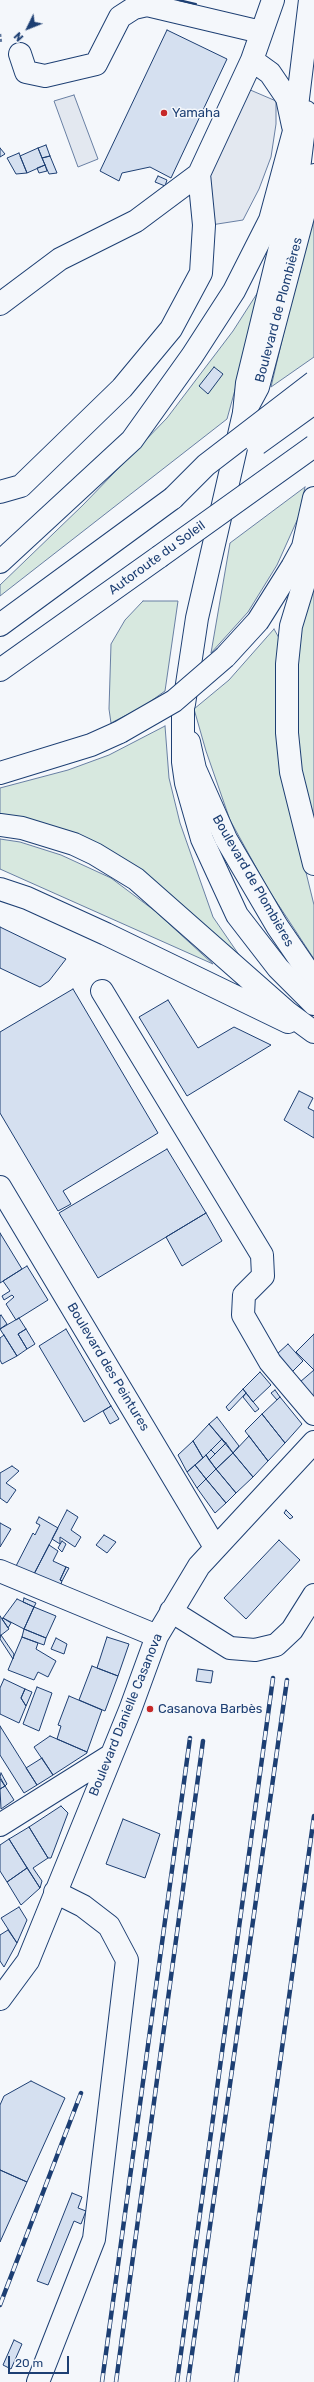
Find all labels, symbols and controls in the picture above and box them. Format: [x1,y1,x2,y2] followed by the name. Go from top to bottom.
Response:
[8,8,48,48] north arrow
[11,29,26,44] text: N
[172,105,220,121] place label: Yamaha
[159,108,169,118] marker: Yamaha
[252,236,306,384] street label: Boulevard de Plombières
[106,518,208,598] street label: Autoroute du Soleil
[209,812,297,950] street label: Boulevard de Plombières
[63,1300,153,1434] street label: Boulevard des Peintures
[86,1631,166,1799] street label: Boulevard Danielle Casanova
[158,1701,262,1717] place label: Casanova Barbès
[145,1704,155,1714] marker: Casanova Barbès
[10,2348,71,2374] scale bar
[15,2356,43,2370] text: 20 m

